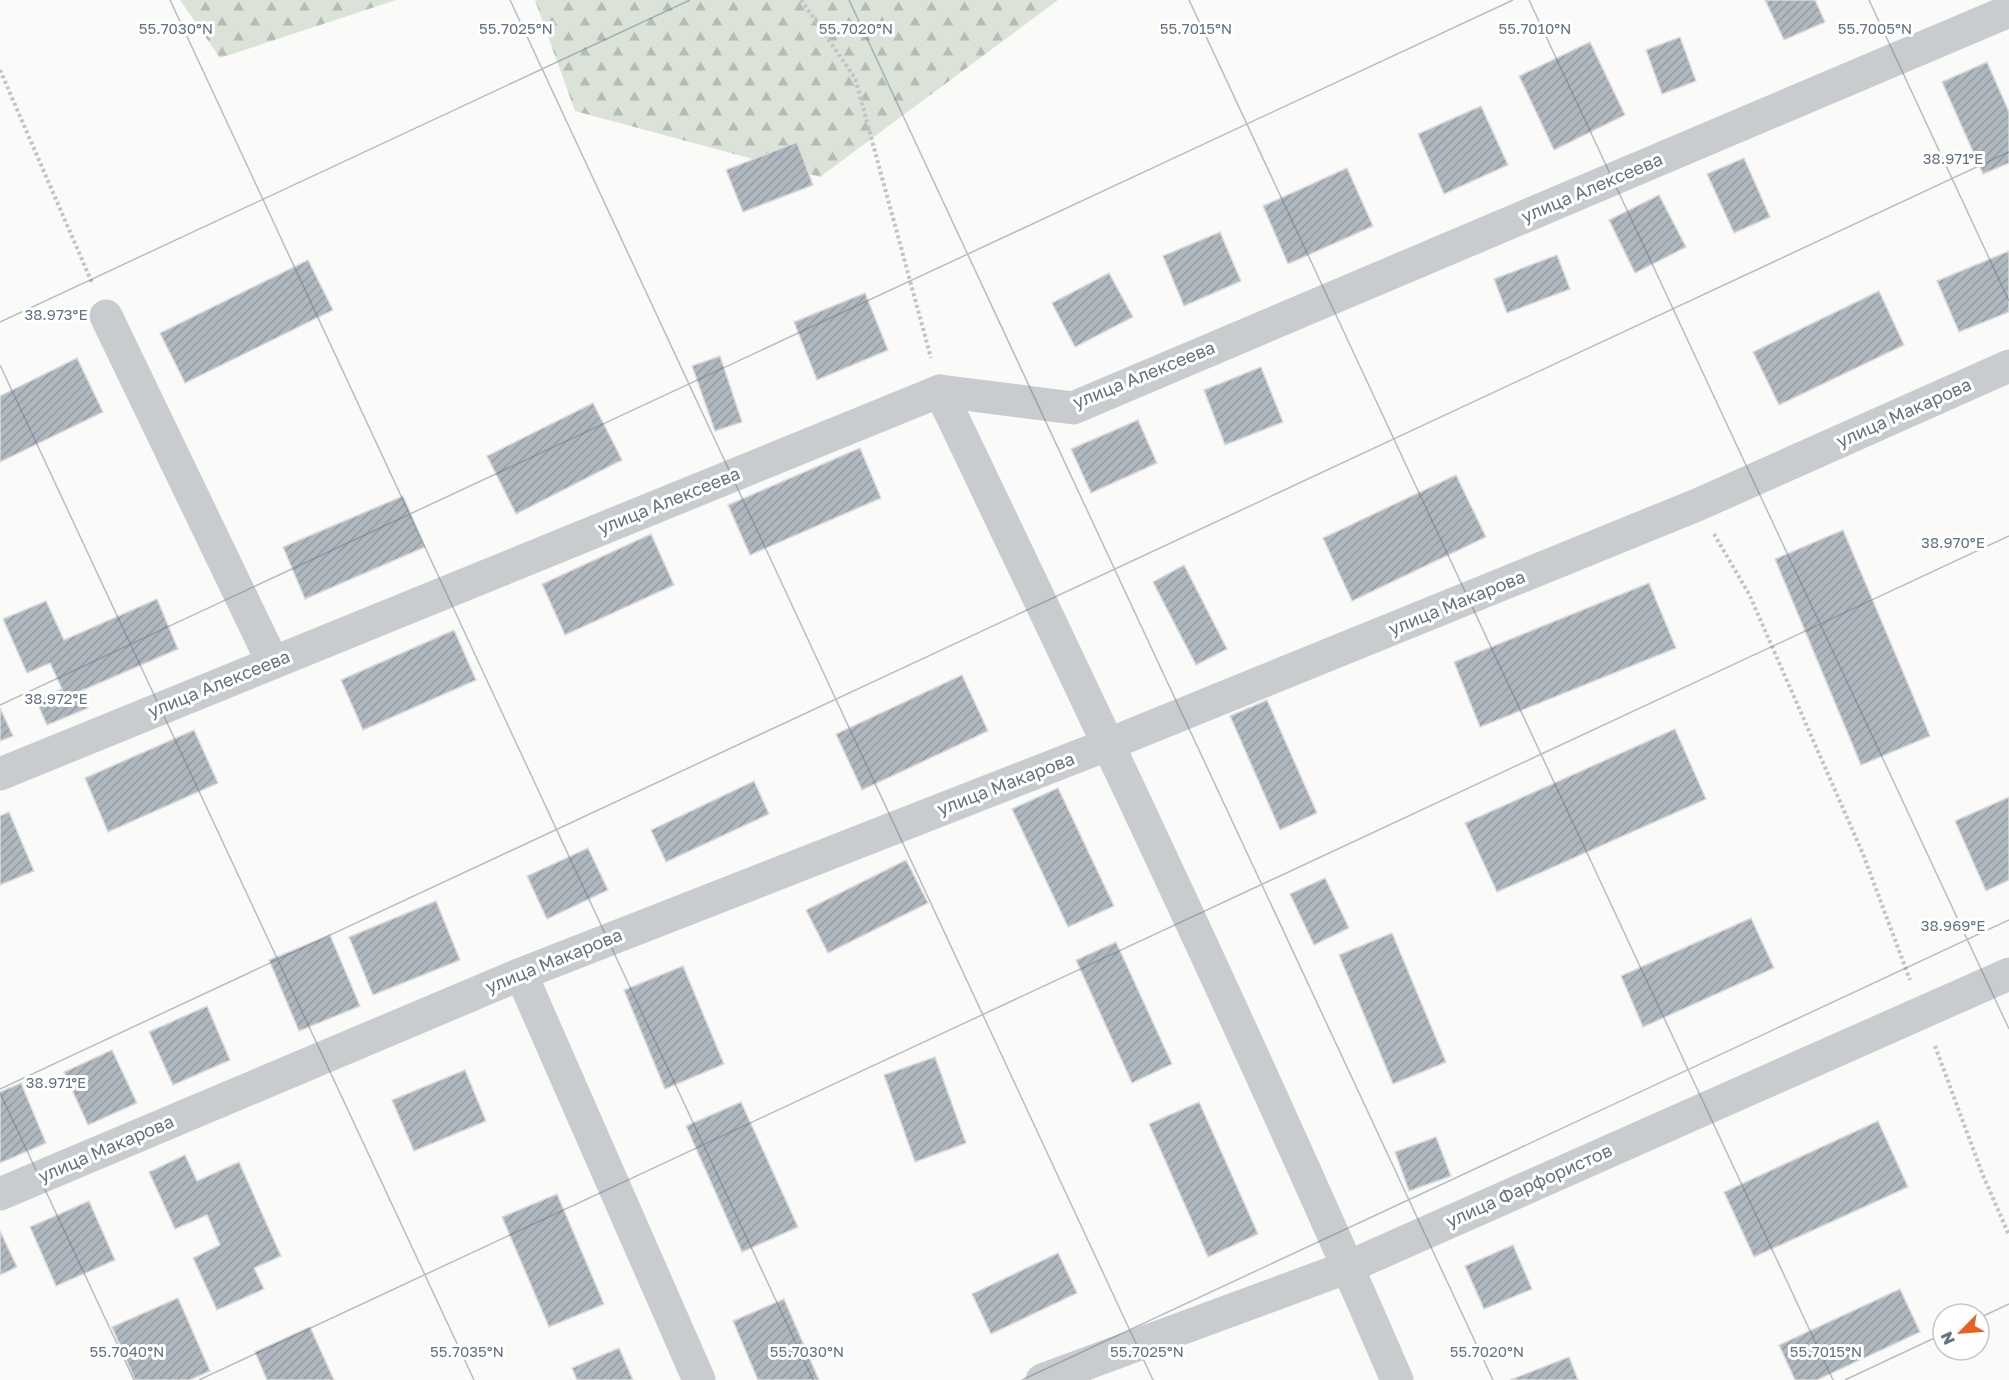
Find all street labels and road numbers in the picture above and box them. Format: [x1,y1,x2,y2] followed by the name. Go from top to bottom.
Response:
[1518,147,1666,227] street label: улица Алексеева
[1069,335,1218,413] street label: улица Алексеева
[1833,372,1975,452] street label: улица Макарова
[594,461,743,539] street label: улица Алексеева
[1385,565,1528,640] street label: улица Макарова
[144,644,293,722] street label: улица Алексеева
[934,747,1077,819] street label: улица Макарова
[482,923,625,998] street label: улица Макарова
[34,1110,177,1187] street label: улица Макарова
[1442,1139,1615,1232] street label: улица Фарфористов

